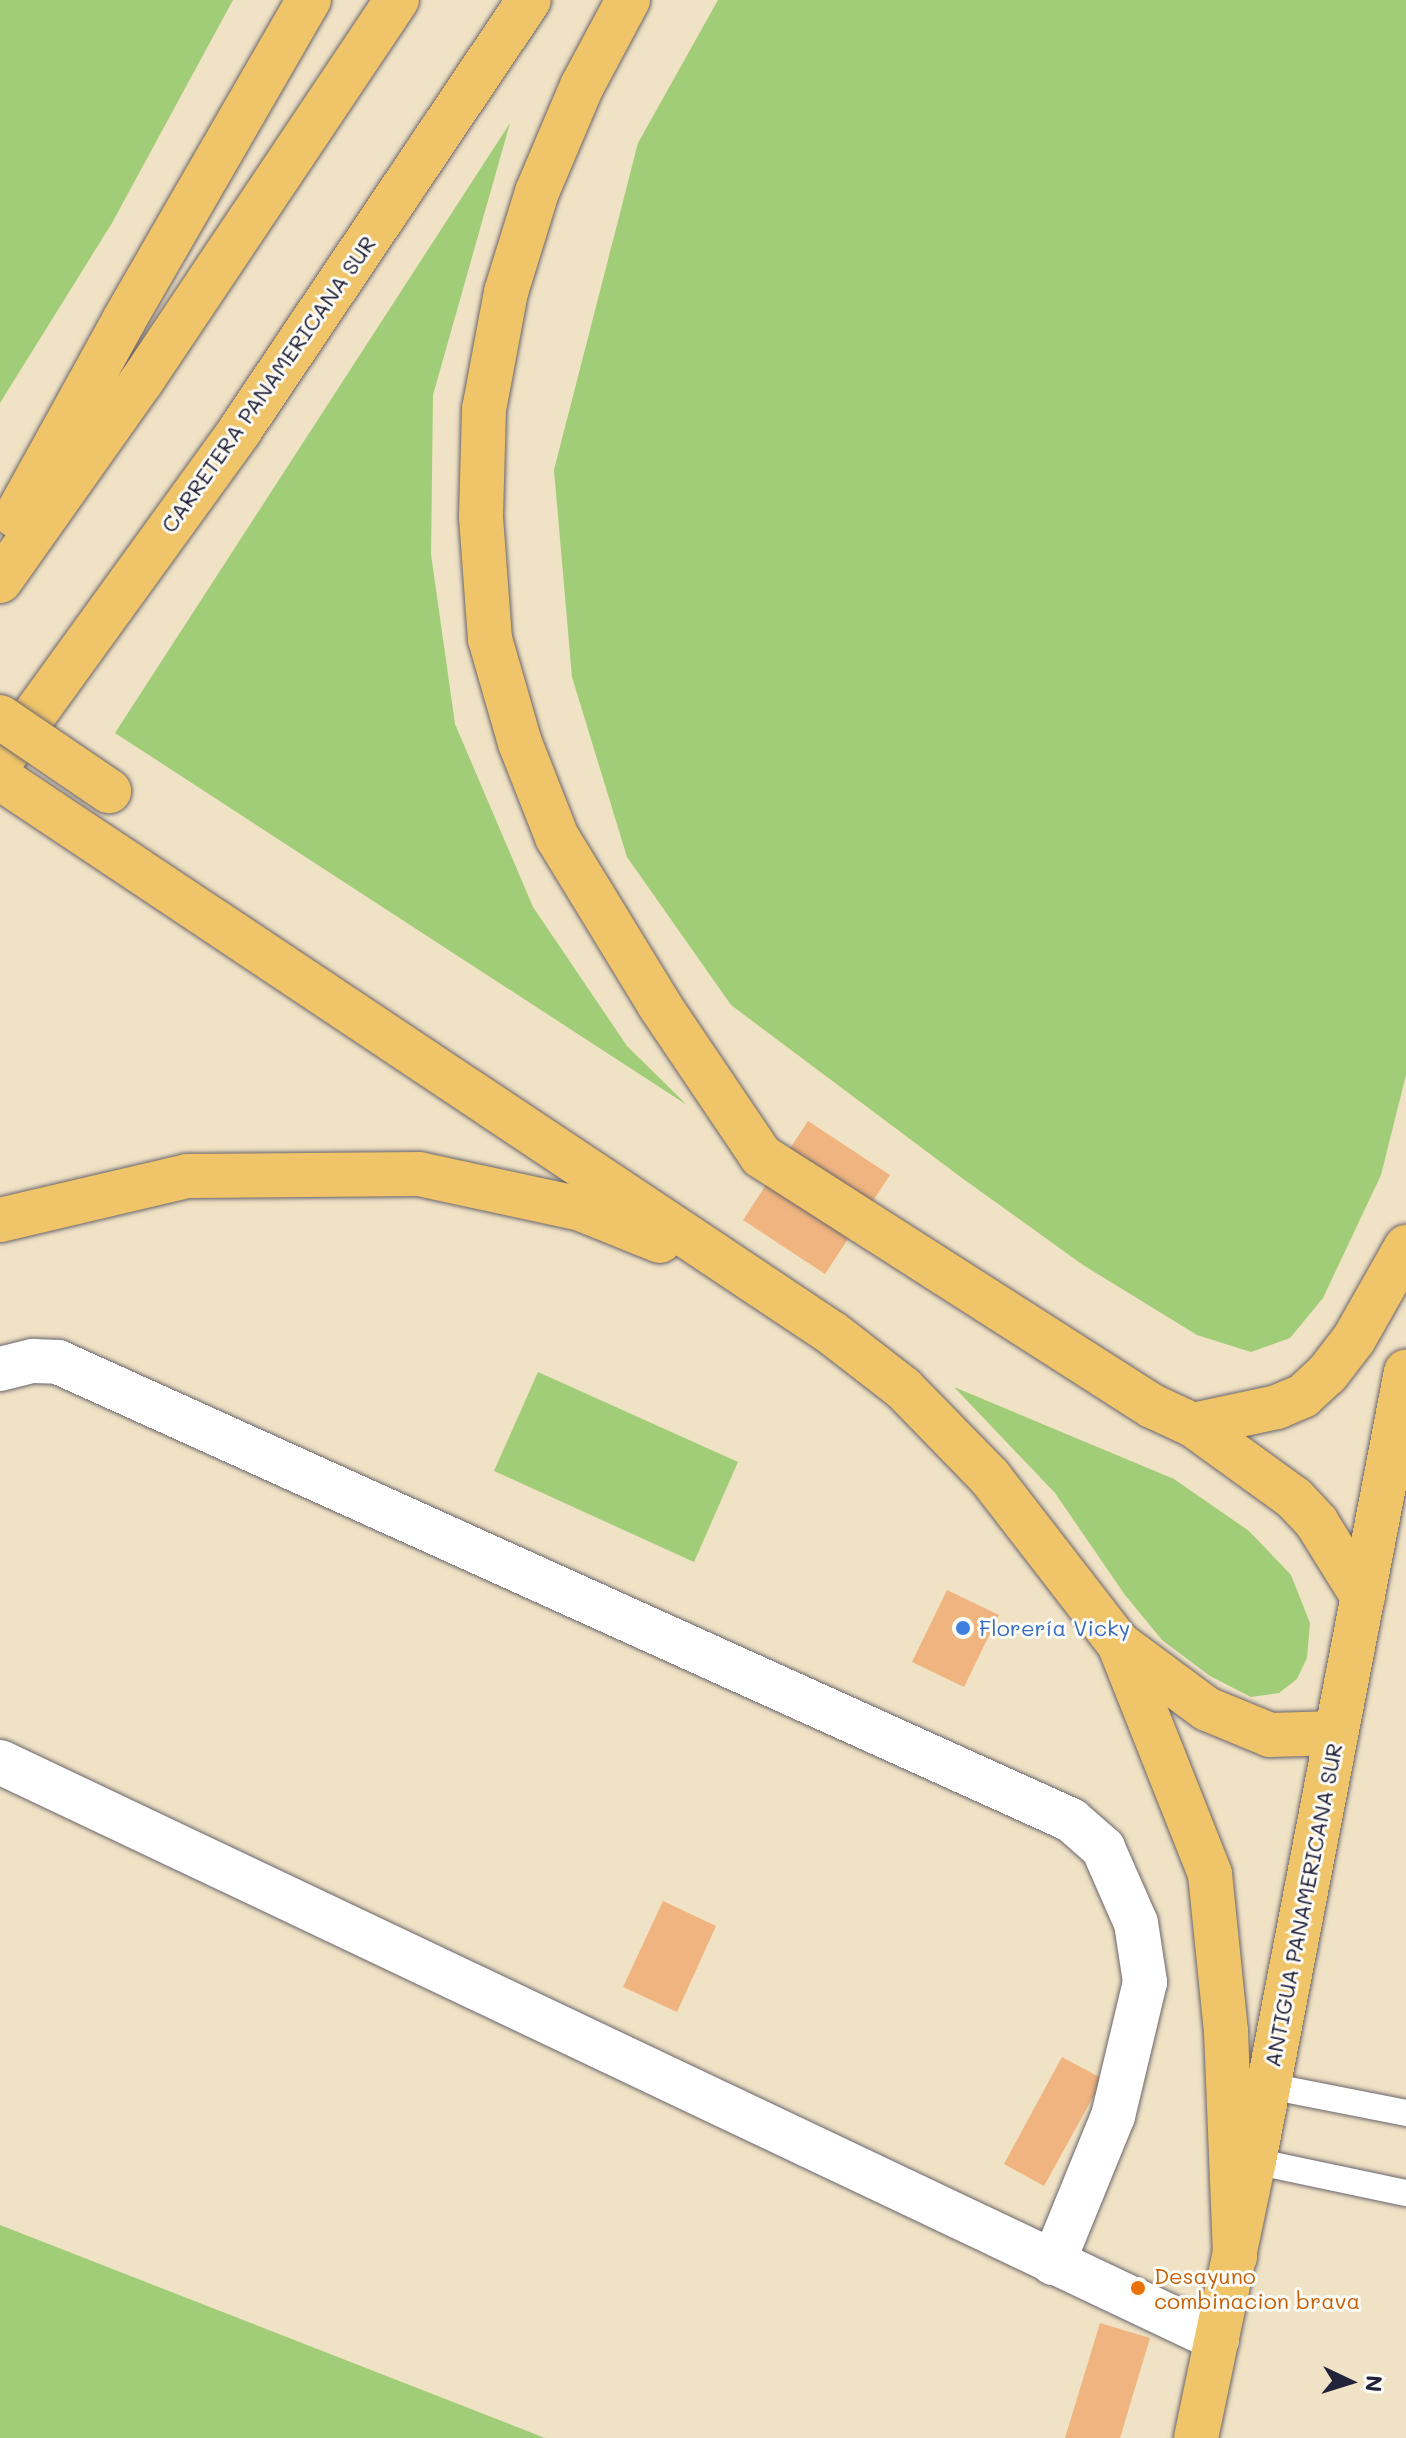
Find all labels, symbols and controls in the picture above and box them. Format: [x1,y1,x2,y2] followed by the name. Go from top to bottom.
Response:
[155,231,381,537] street label: CARRETERA PANAMERICANA SUR
[979,1615,1130,1641] place label: Florería Vicky
[954,1619,972,1637] marker: Florería Vicky
[1259,1741,1347,2069] street label: ANTIGUA PANAMERICANA SUR
[1154,2262,1360,2314] place label: Desayuno combinacion brava
[1129,2279,1147,2297] marker: Desayuno combinacion brava
[1310,2342,1390,2422] north arrow
[1359,2374,1389,2393] text: N

